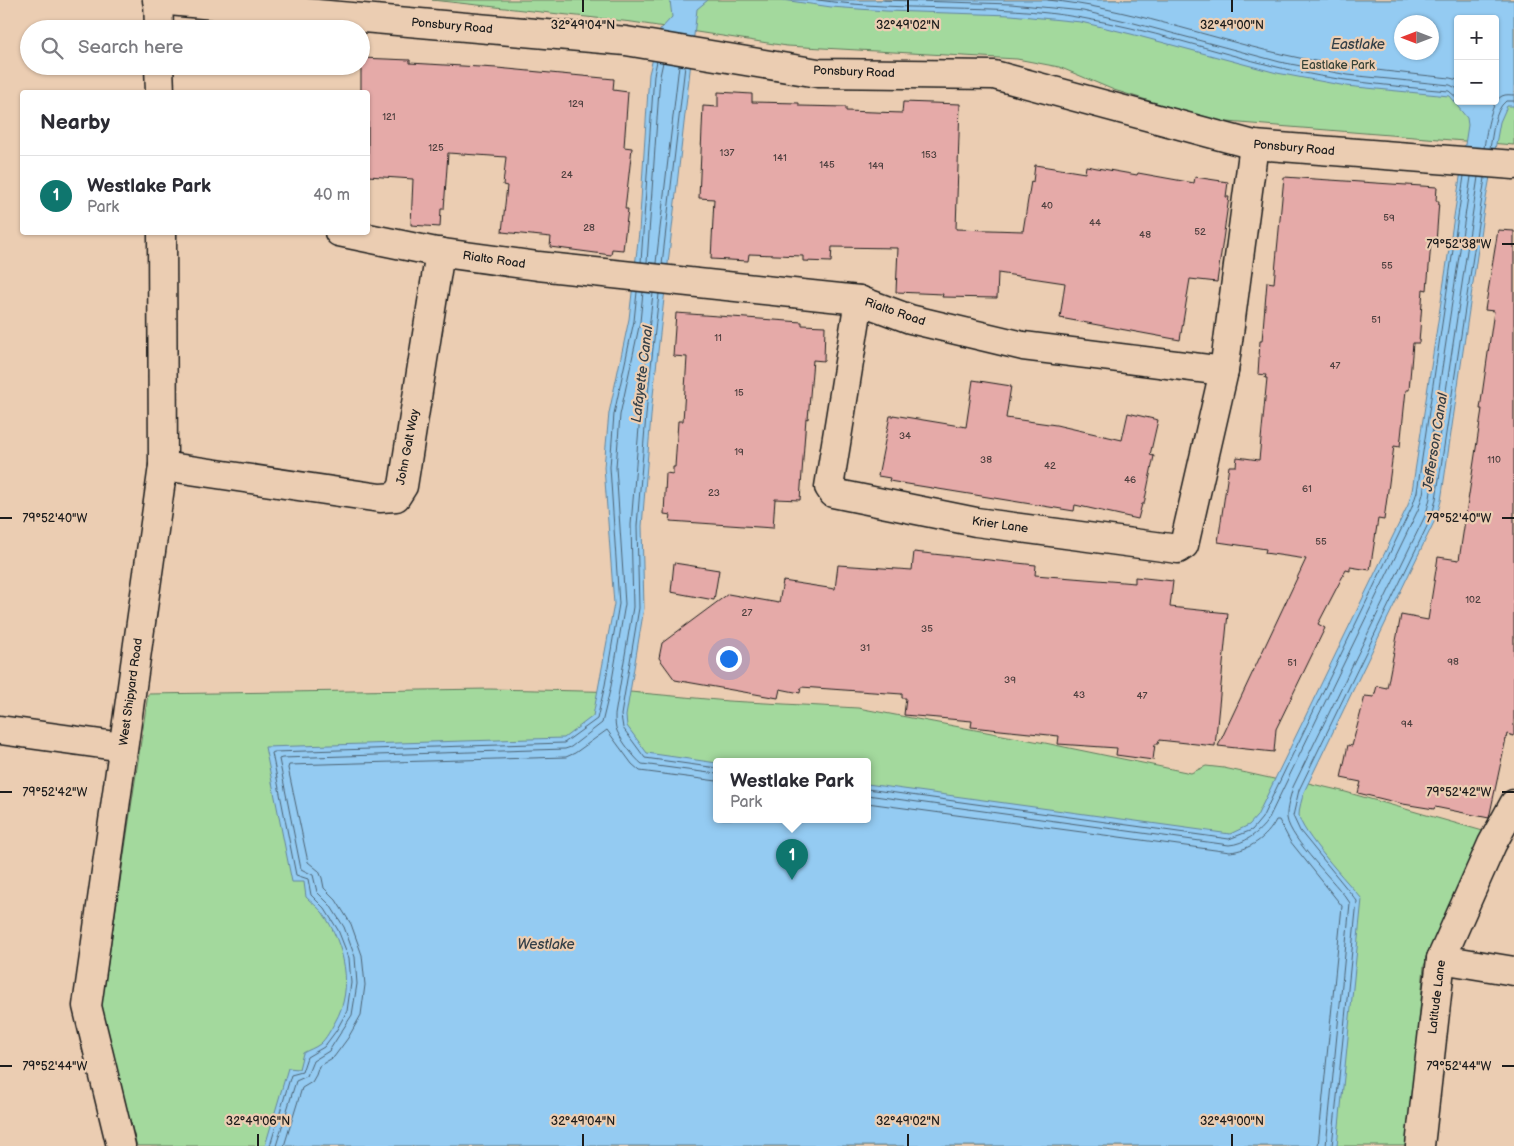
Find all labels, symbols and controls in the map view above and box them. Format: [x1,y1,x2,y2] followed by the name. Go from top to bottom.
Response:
[411,15,493,37] street label: Ponsbury Road
[1394,15,1439,60] north arrow
[1454,15,1499,105] map controls
[1454,15,1499,60] button: +
[551,18,615,33] text: 32°49'04"N
[876,18,940,33] text: 32°49'02"N
[1200,18,1264,33] text: 32°49'00"N
[20,20,370,75] search box
[38,34,66,62] icon: search
[78,36,183,59] text: Search here
[1331,36,1385,53] water label: Eastlake
[1301,58,1375,73] park label: Eastlake Park
[1454,60,1499,105] button: −
[813,63,895,81] street label: Ponsbury Road
[568,98,584,110] house number: 129
[40,110,110,135] text: Nearby
[382,111,396,123] house number: 121
[1253,137,1335,159] street label: Ponsbury Road
[428,142,444,154] house number: 125
[720,147,735,159] house number: 137
[921,149,937,161] house number: 153
[773,152,787,164] house number: 141
[819,159,835,171] house number: 145
[868,160,884,172] house number: 149
[561,169,573,181] house number: 24
[87,175,211,198] text: Westlake Park
[53,186,59,205] text: 1
[313,186,350,205] text: 40 m
[87,198,119,217] text: Park
[1041,200,1053,212] house number: 40
[1383,212,1395,224] house number: 59
[1089,217,1101,229] house number: 44
[583,222,595,234] house number: 28
[1194,226,1206,238] house number: 52
[1139,229,1151,241] house number: 48
[1427,237,1491,252] text: 79°52'38"W
[462,248,526,272] street label: Rialto Road
[1381,260,1393,272] house number: 55
[863,295,927,329] street label: Rialto Road
[1371,314,1381,326] house number: 51
[628,324,656,423] water label: Lafayette Canal
[714,332,722,344] house number: 11
[1329,360,1341,372] house number: 47
[734,387,744,399] house number: 15
[1419,391,1451,493] water label: Jefferson Canal
[393,407,423,486] street label: John Galt Way
[899,430,911,442] house number: 34
[734,446,744,458] house number: 19
[980,454,992,466] house number: 38
[1487,454,1501,466] house number: 110
[1044,460,1056,472] house number: 42
[1124,474,1136,486] house number: 46
[1302,483,1312,495] house number: 61
[708,487,720,499] house number: 23
[23,511,87,526] text: 79°52'40"W
[1427,511,1491,526] text: 79°52'40"W
[971,514,1029,536] street label: Krier Lane
[1315,536,1327,548] house number: 55
[1465,594,1481,606] house number: 102
[742,607,752,619] house number: 27
[921,623,933,635] house number: 35
[116,637,146,747] street label: West Shipyard Road
[860,642,870,654] house number: 31
[716,646,742,672] your location
[1447,656,1459,668] house number: 98
[1287,657,1297,669] house number: 51
[1004,674,1016,686] house number: 39
[1073,689,1085,701] house number: 43
[1136,690,1148,702] house number: 47
[1401,718,1413,730] house number: 94
[713,758,871,823] popup
[730,770,854,793] text: Westlake Park
[23,785,87,800] text: 79°52'42"W
[1427,785,1491,800] text: 79°52'42"W
[730,793,762,812] text: Park
[776,839,808,880] pin: 1
[517,936,575,953] water label: Westlake
[1425,959,1449,1035] street label: Latitude Lane
[22,1059,88,1074] text: 79°52'44"W
[1426,1059,1492,1074] text: 79°52'44"W
[226,1114,290,1129] text: 32°49'06"N
[551,1114,615,1129] text: 32°49'04"N
[876,1114,940,1129] text: 32°49'02"N
[1200,1114,1264,1129] text: 32°49'00"N

